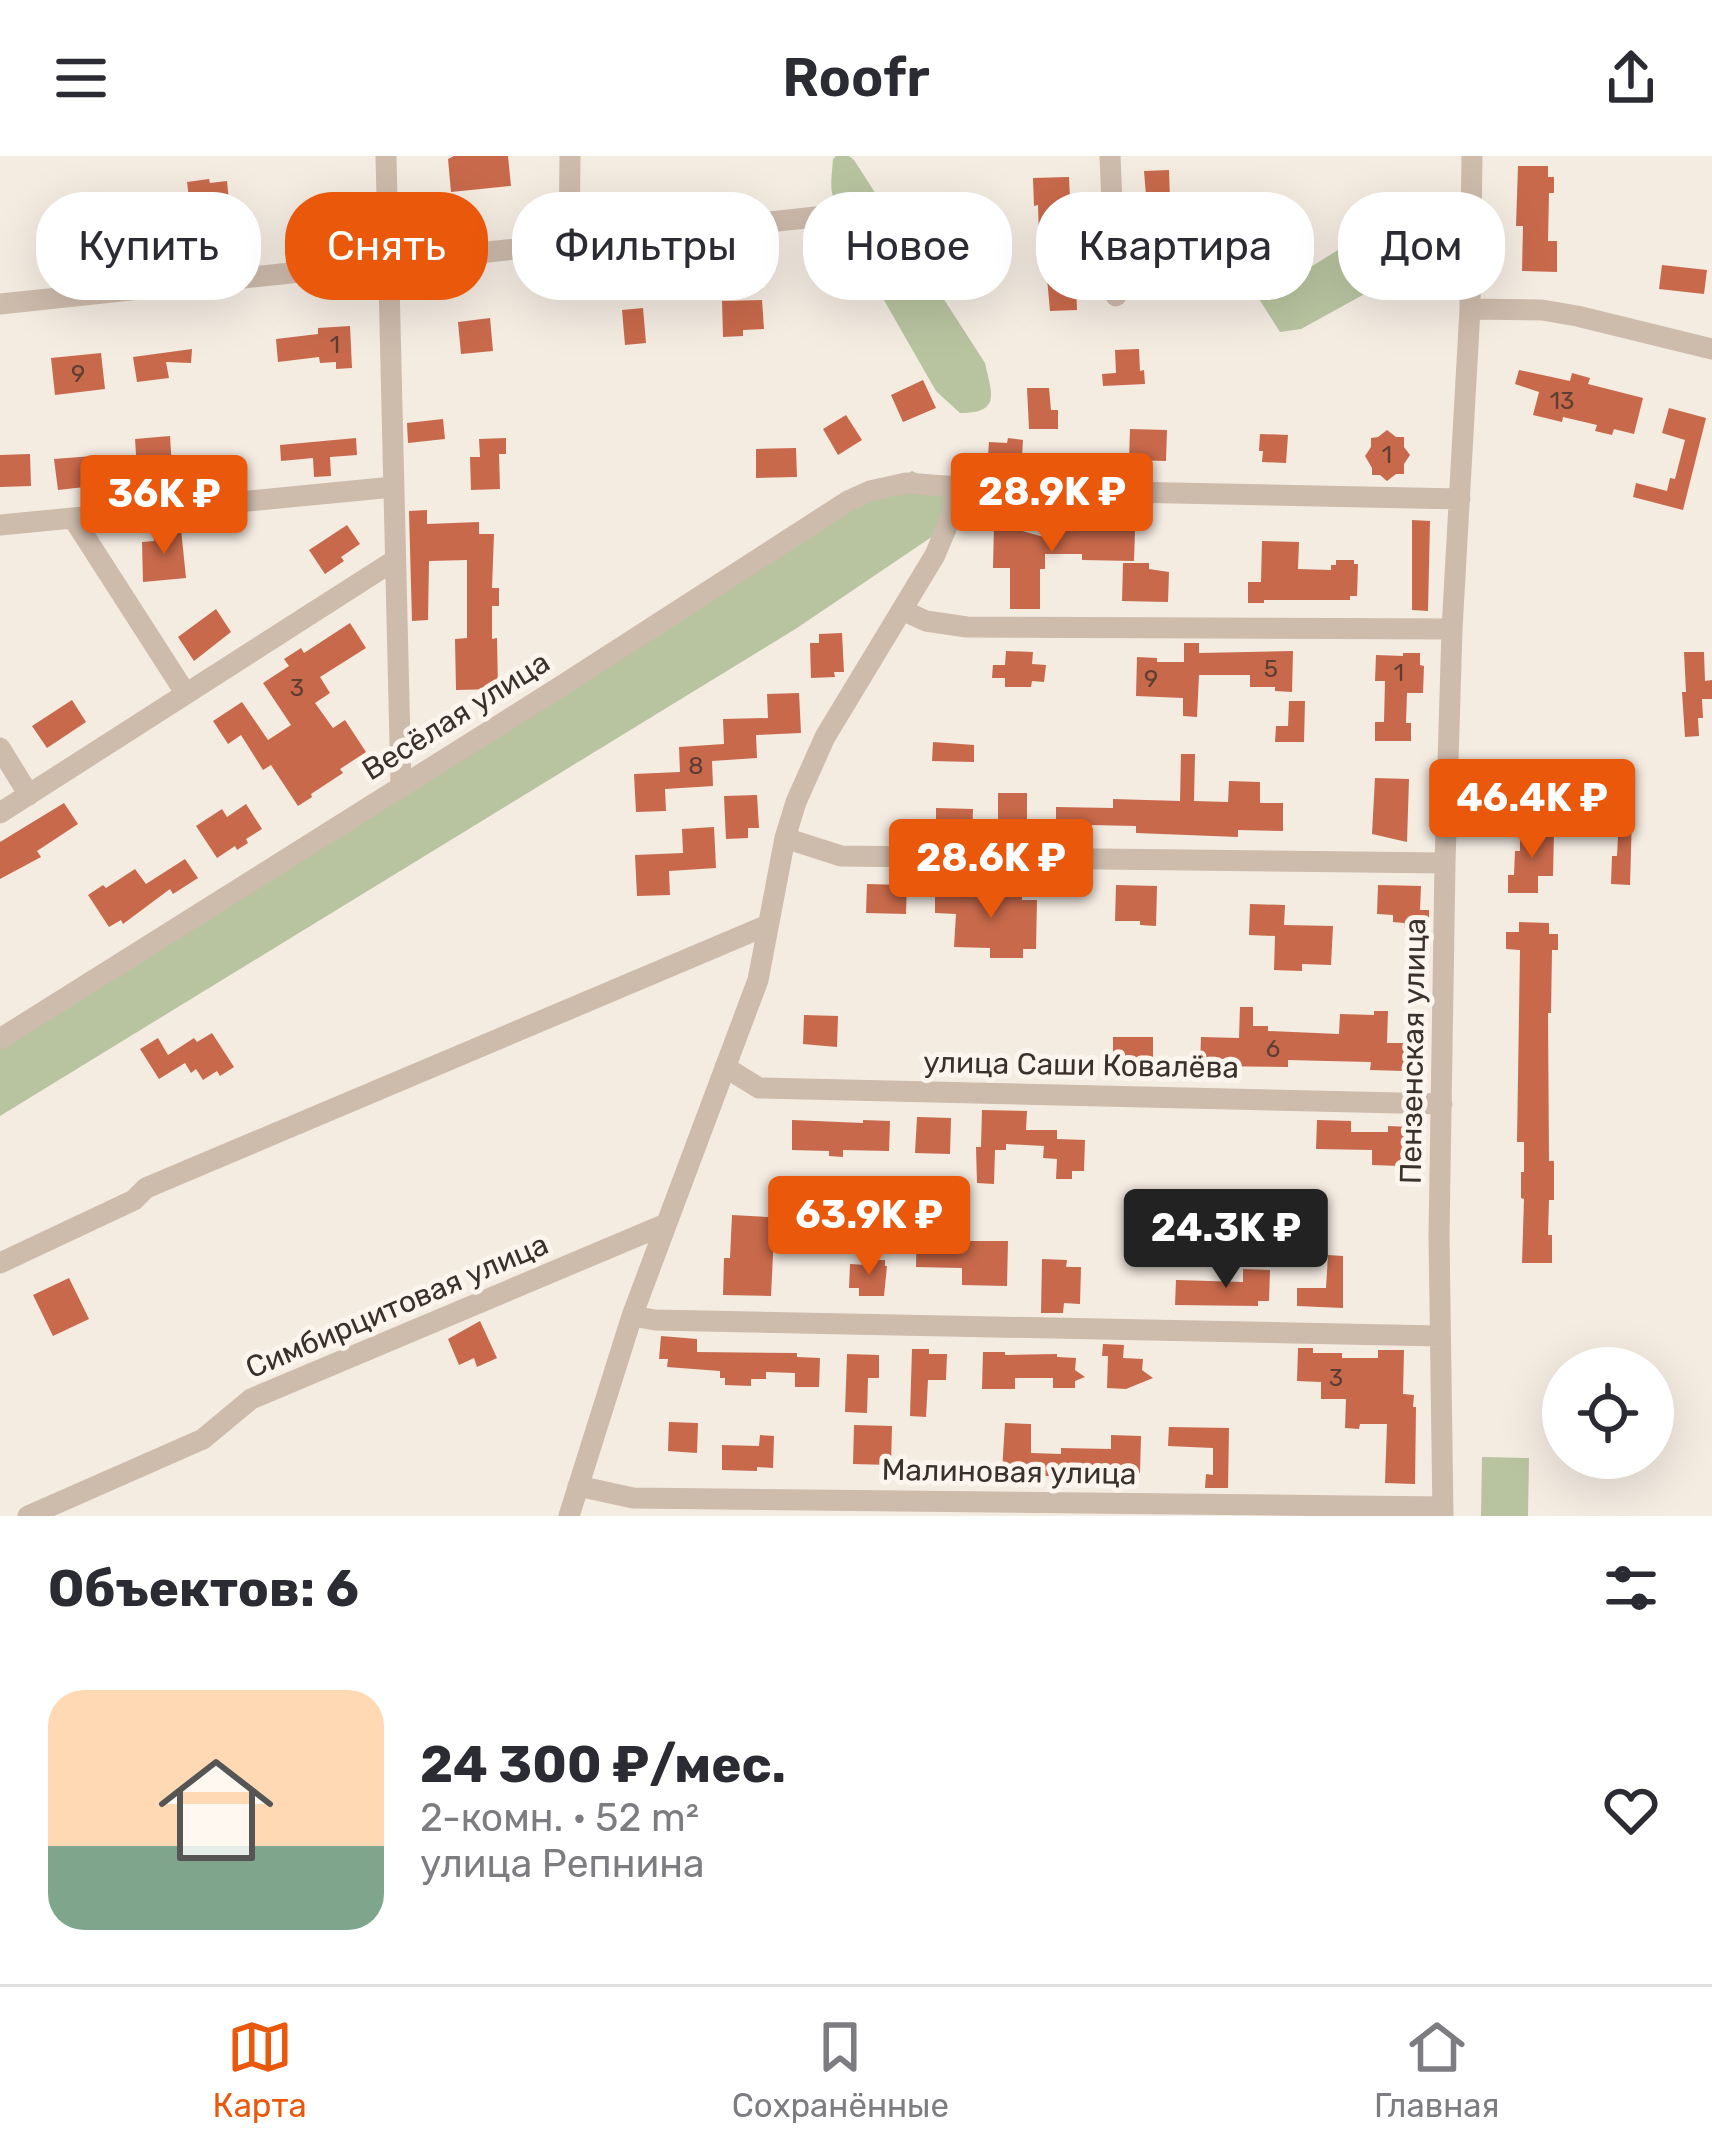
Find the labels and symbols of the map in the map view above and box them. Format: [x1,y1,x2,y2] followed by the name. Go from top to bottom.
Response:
[330,331,340,359] house number: 1
[71,360,85,388] house number: 9
[1550,387,1574,415] house number: 13
[1382,441,1392,469] house number: 1
[941,453,1163,555] pin: 28.9K ₽
[80,455,248,557] pin: 36K ₽
[356,644,556,788] street label: Весёлая улица
[1264,655,1278,683] house number: 5
[1394,659,1404,687] house number: 1
[1144,665,1158,693] house number: 9
[290,674,304,702] house number: 3
[688,752,704,780] house number: 8
[1421,759,1643,861] pin: 46.4K ₽
[880,819,1102,921] pin: 28.6K ₽
[1393,918,1433,1184] street label: Пензенская улица
[1266,1035,1280,1063] house number: 6
[923,1044,1239,1086] street label: улица Саши Ковалёва
[758,1176,980,1278] pin: 63.9K ₽
[1115,1189,1337,1291] pin: 24.3K ₽
[240,1226,554,1386] street label: Симбирцитовая улица
[1329,1364,1343,1392] house number: 3
[881,1452,1137,1492] street label: Малиновая улица

